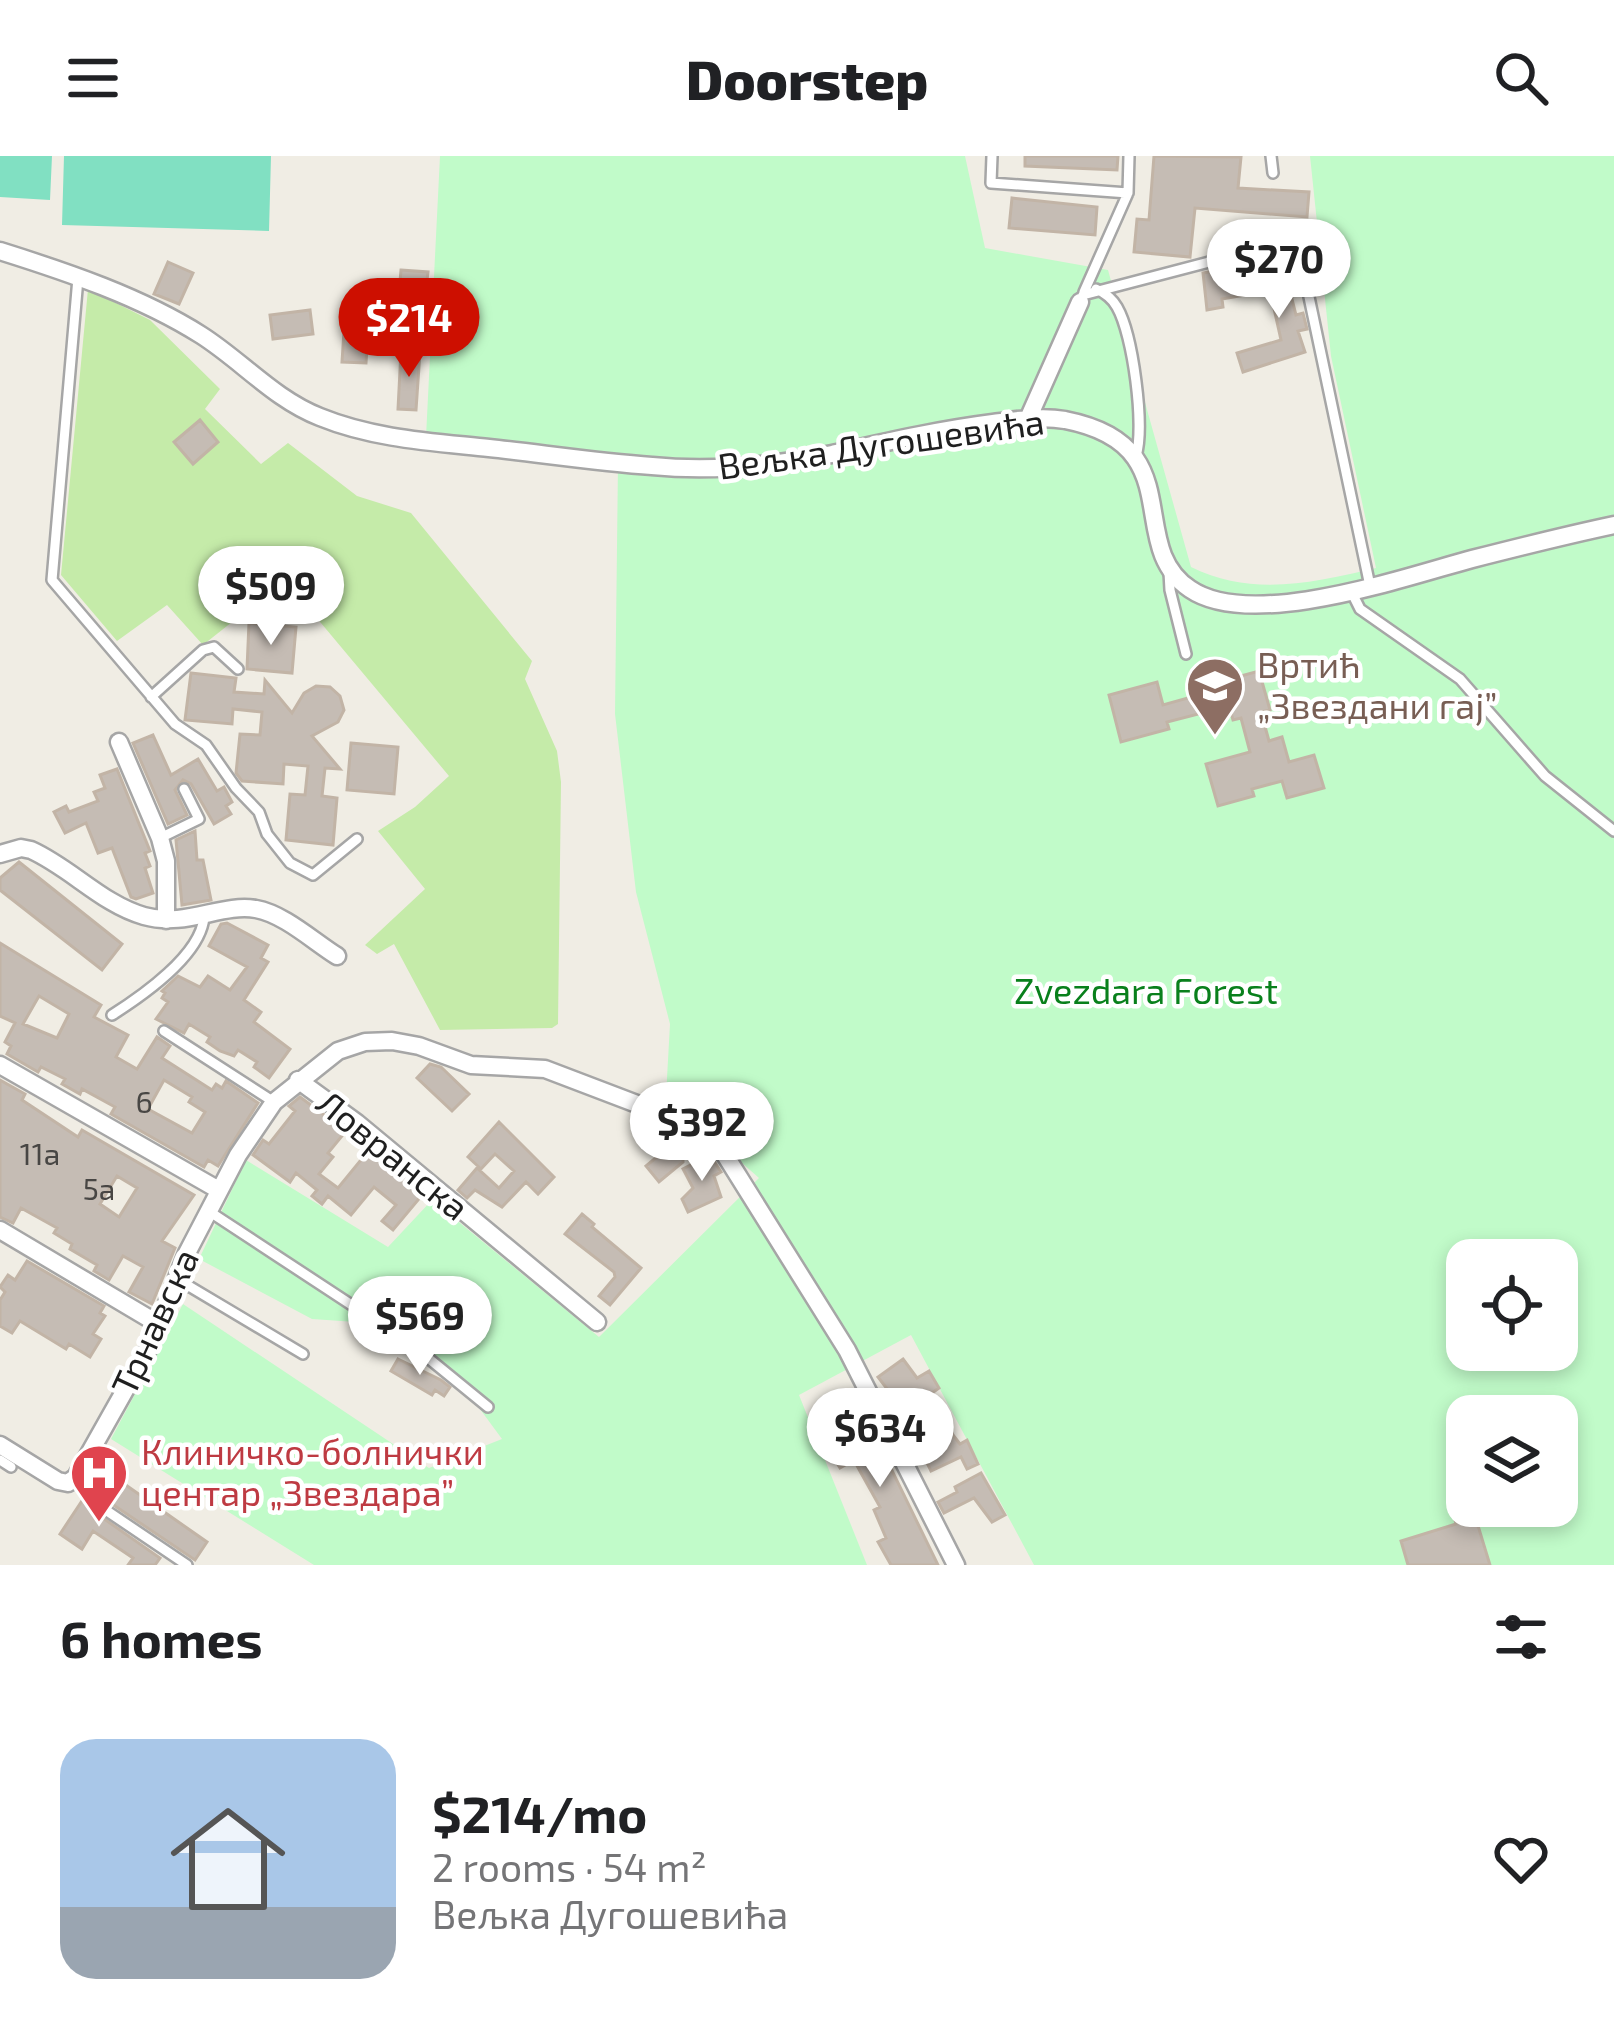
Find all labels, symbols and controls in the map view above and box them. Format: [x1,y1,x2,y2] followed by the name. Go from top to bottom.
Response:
[60,45,126,111] icon: menu
[1488,45,1554,111] icon: search
[686,46,928,111] text: Doorstep
[1208,219,1350,321] pin: $270
[1234,234,1324,281] text: $270
[338,278,480,380] pin: $214
[366,293,452,340] text: $214
[715,398,1047,488] street label: Вељка Дугошевића
[200,546,342,648] pin: $509
[225,561,317,608] text: $509
[1257,642,1497,726] place label: Вртић „Звездани гај”
[1184,655,1246,737] school or university icon: Вртић „Звездани гај”
[1014,968,1278,1011] park label: Zvezdara Forest
[309,1080,478,1228] street label: Ловранска
[631,1082,773,1184] pin: $392
[135,1083,153,1119] house number: 6
[657,1097,747,1144] text: $392
[20,1135,60,1171] house number: 11a
[83,1170,115,1206] house number: 5a
[1446,1239,1578,1527] map controls
[1446,1239,1578,1371] button: locate
[101,1241,206,1401] street label: Трнавска
[349,1276,491,1378] pin: $569
[375,1291,465,1338] text: $569
[809,1388,951,1490] pin: $634
[1446,1395,1578,1527] button: layers
[834,1403,926,1450] text: $634
[141,1429,484,1513] place label: Клиничко-болнички центар „Звездара”
[68,1442,130,1524] hospital icon: Клиничко-болнички центар „Звездара”
[1488,1604,1554,1670] icon: filters
[60,1607,263,1668] text: 6 homes
[432,1782,647,1843] text: $214/mo
[156,1787,300,1931] icon: home
[1488,1826,1554,1892] icon: heart
[432,1843,707,1890] text: 2 rooms · 54 m²
[432,1890,788,1937] text: Вељка Дугошевића

